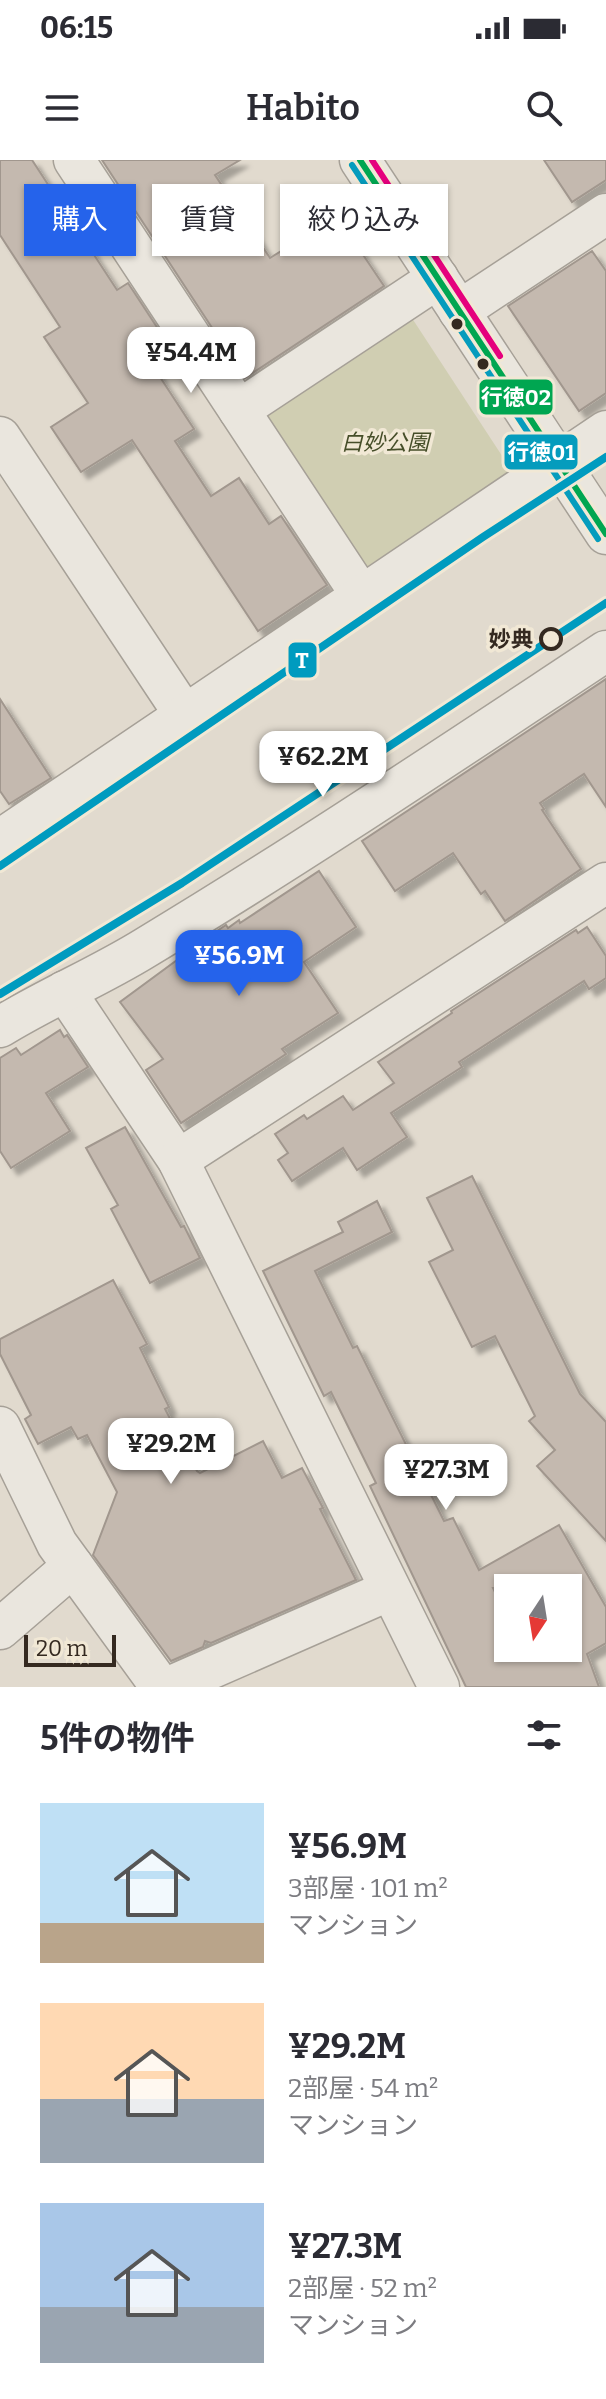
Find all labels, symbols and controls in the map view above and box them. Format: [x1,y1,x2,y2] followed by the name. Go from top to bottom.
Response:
[40,10,113,46] text: 06:15
[40,86,84,130] icon: menu
[246,86,360,130] text: Habito
[522,86,566,130] icon: search
[24,184,136,256] chip: 購入
[152,184,264,256] chip: 賃貸
[280,184,448,256] chip: 絞り込み
[449,316,465,332] unlabelled marker
[126,327,256,395] pin: ¥54.4M
[145,337,237,368] text: ¥54.4M
[475,356,491,372] unlabelled marker
[478,378,554,416] line badge: 行徳02
[481,384,551,411] text: 行徳02
[341,429,432,456] park label: 白妙公園
[503,433,579,471] line badge: 行徳01
[507,439,575,466] text: 行徳01
[489,626,533,653] place label: 妙典
[540,628,562,650] marker: 妙典
[287,641,318,679] line badge: T
[295,647,309,674] text: T
[258,731,388,799] pin: ¥62.2M
[277,741,369,772] text: ¥62.2M
[174,930,304,998] pin: ¥56.9M
[194,940,284,971] text: ¥56.9M
[106,1418,236,1486] pin: ¥29.2M
[126,1428,216,1459] text: ¥29.2M
[381,1444,511,1512] pin: ¥27.3M
[402,1454,490,1485] text: ¥27.3M
[494,1574,582,1662] north arrow
[494,1574,582,1662] map controls
[24,1631,116,1667] scale bar
[36,1635,87,1662] text: 20 m
[522,1713,566,1757] icon: filters
[40,1718,195,1759] text: 5件の物件
[288,1826,407,1867] text: ¥56.9M
[104,1835,200,1931] icon: home
[288,1873,448,1904] text: 3部屋 · 101 m²
[288,1910,418,1941] text: マンション
[288,2026,406,2067] text: ¥29.2M
[104,2035,200,2131] icon: home
[288,2073,438,2104] text: 2部屋 · 54 m²
[288,2110,418,2141] text: マンション
[288,2226,402,2267] text: ¥27.3M
[104,2235,200,2331] icon: home
[288,2273,437,2304] text: 2部屋 · 52 m²
[288,2310,418,2341] text: マンション

